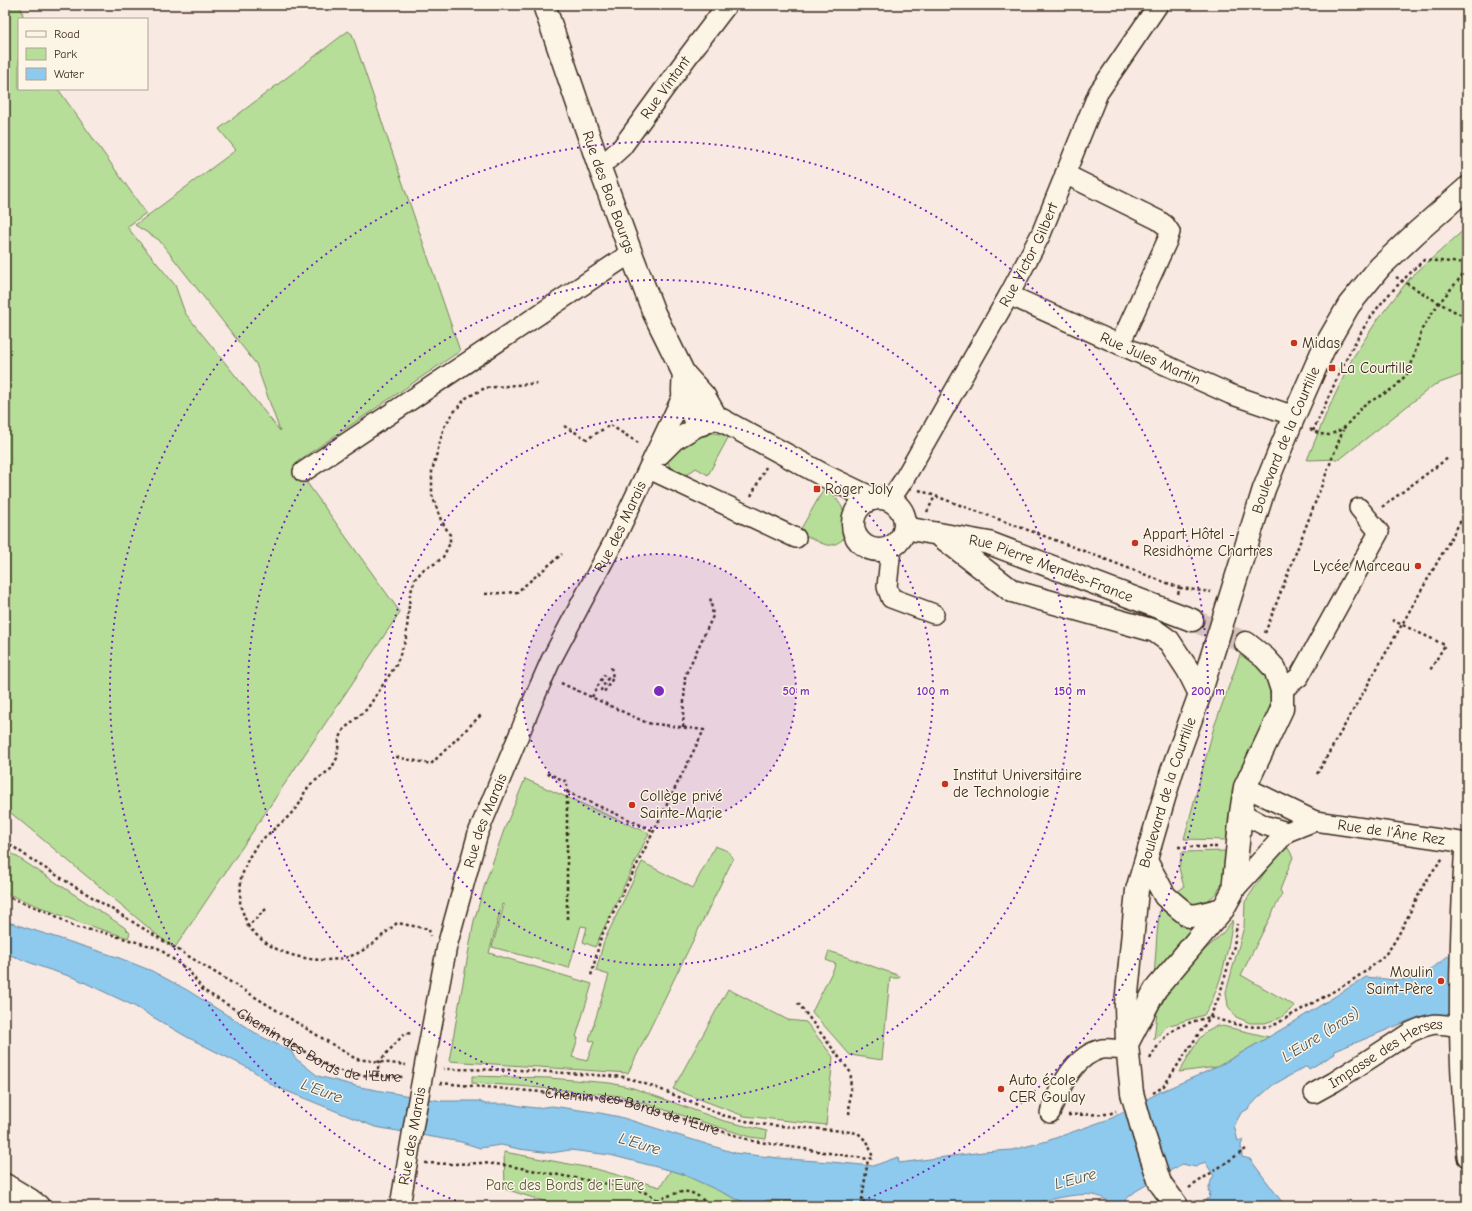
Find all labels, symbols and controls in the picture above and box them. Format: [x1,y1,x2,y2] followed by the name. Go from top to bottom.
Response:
[18,18,148,90] legend
[54,27,80,41] text: Road
[54,47,77,61] text: Park
[637,52,694,122] street label: Rue Vintant
[54,67,84,81] text: Water
[579,128,639,256] street label: Rue des Bas Bourgs
[995,199,1062,310] street label: Rue Victor Gilbert
[1097,328,1203,389] street label: Rue Jules Martin
[1302,334,1340,352] place label: Midas
[1289,338,1299,348] marker: Midas
[1340,359,1413,377] place label: La Courtille
[1248,363,1324,516] street label: Boulevard de la Courtille
[1327,363,1337,373] marker: La Courtille
[590,478,650,575] street label: Rue des Marais
[825,480,893,498] place label: Roger Joly
[812,484,822,494] marker: Roger Joly
[1143,525,1272,560] place label: Appart Hôtel - Residhome Chartres
[967,531,1136,606] street label: Rue Pierre Mendès-France
[1130,538,1140,548] marker: Appart Hôtel - Residhome Chartres
[1313,557,1410,575] place label: Lycée Marceau
[1413,561,1423,571] marker: Lycée Marceau
[652,684,666,698] centre of rings
[782,684,810,698] text: 50 m
[917,684,949,698] text: 100 m
[1054,684,1086,698] text: 150 m
[1191,684,1225,698] text: 200 m
[1135,714,1200,870] street label: Boulevard de la Courtille
[953,766,1082,801] place label: Institut Universitaire de Technologie
[460,771,511,870] street label: Rue des Marais
[940,779,950,789] marker: Institut Universitaire de Technologie
[640,787,723,822] place label: Collège privé Sainte-Marie
[627,800,637,810] marker: Collège privé Sainte-Marie
[1337,815,1447,849] street label: Rue de l'Âne Rez
[1366,963,1433,998] place label: Moulin Saint-Père
[1436,976,1446,986] marker: Moulin Saint-Père
[234,1004,402,1086] street label: Chemin des Bords de l'Eure
[1278,1004,1363,1066] water label: L'Eure (bras)
[1325,1015,1443,1092] street label: Impasse des Herses
[1009,1071,1086,1106] place label: Auto école CER Goulay
[299,1075,345,1107] water label: L'Eure
[544,1083,722,1139] street label: Chemin des Bords de l'Eure
[996,1084,1006,1094] marker: Auto école CER Goulay
[395,1086,429,1186] street label: Rue des Marais
[617,1129,663,1159] water label: L'Eure
[1052,1165,1098,1193] water label: L'Eure
[486,1176,645,1194] park label: Parc des Bords de l'Eure

